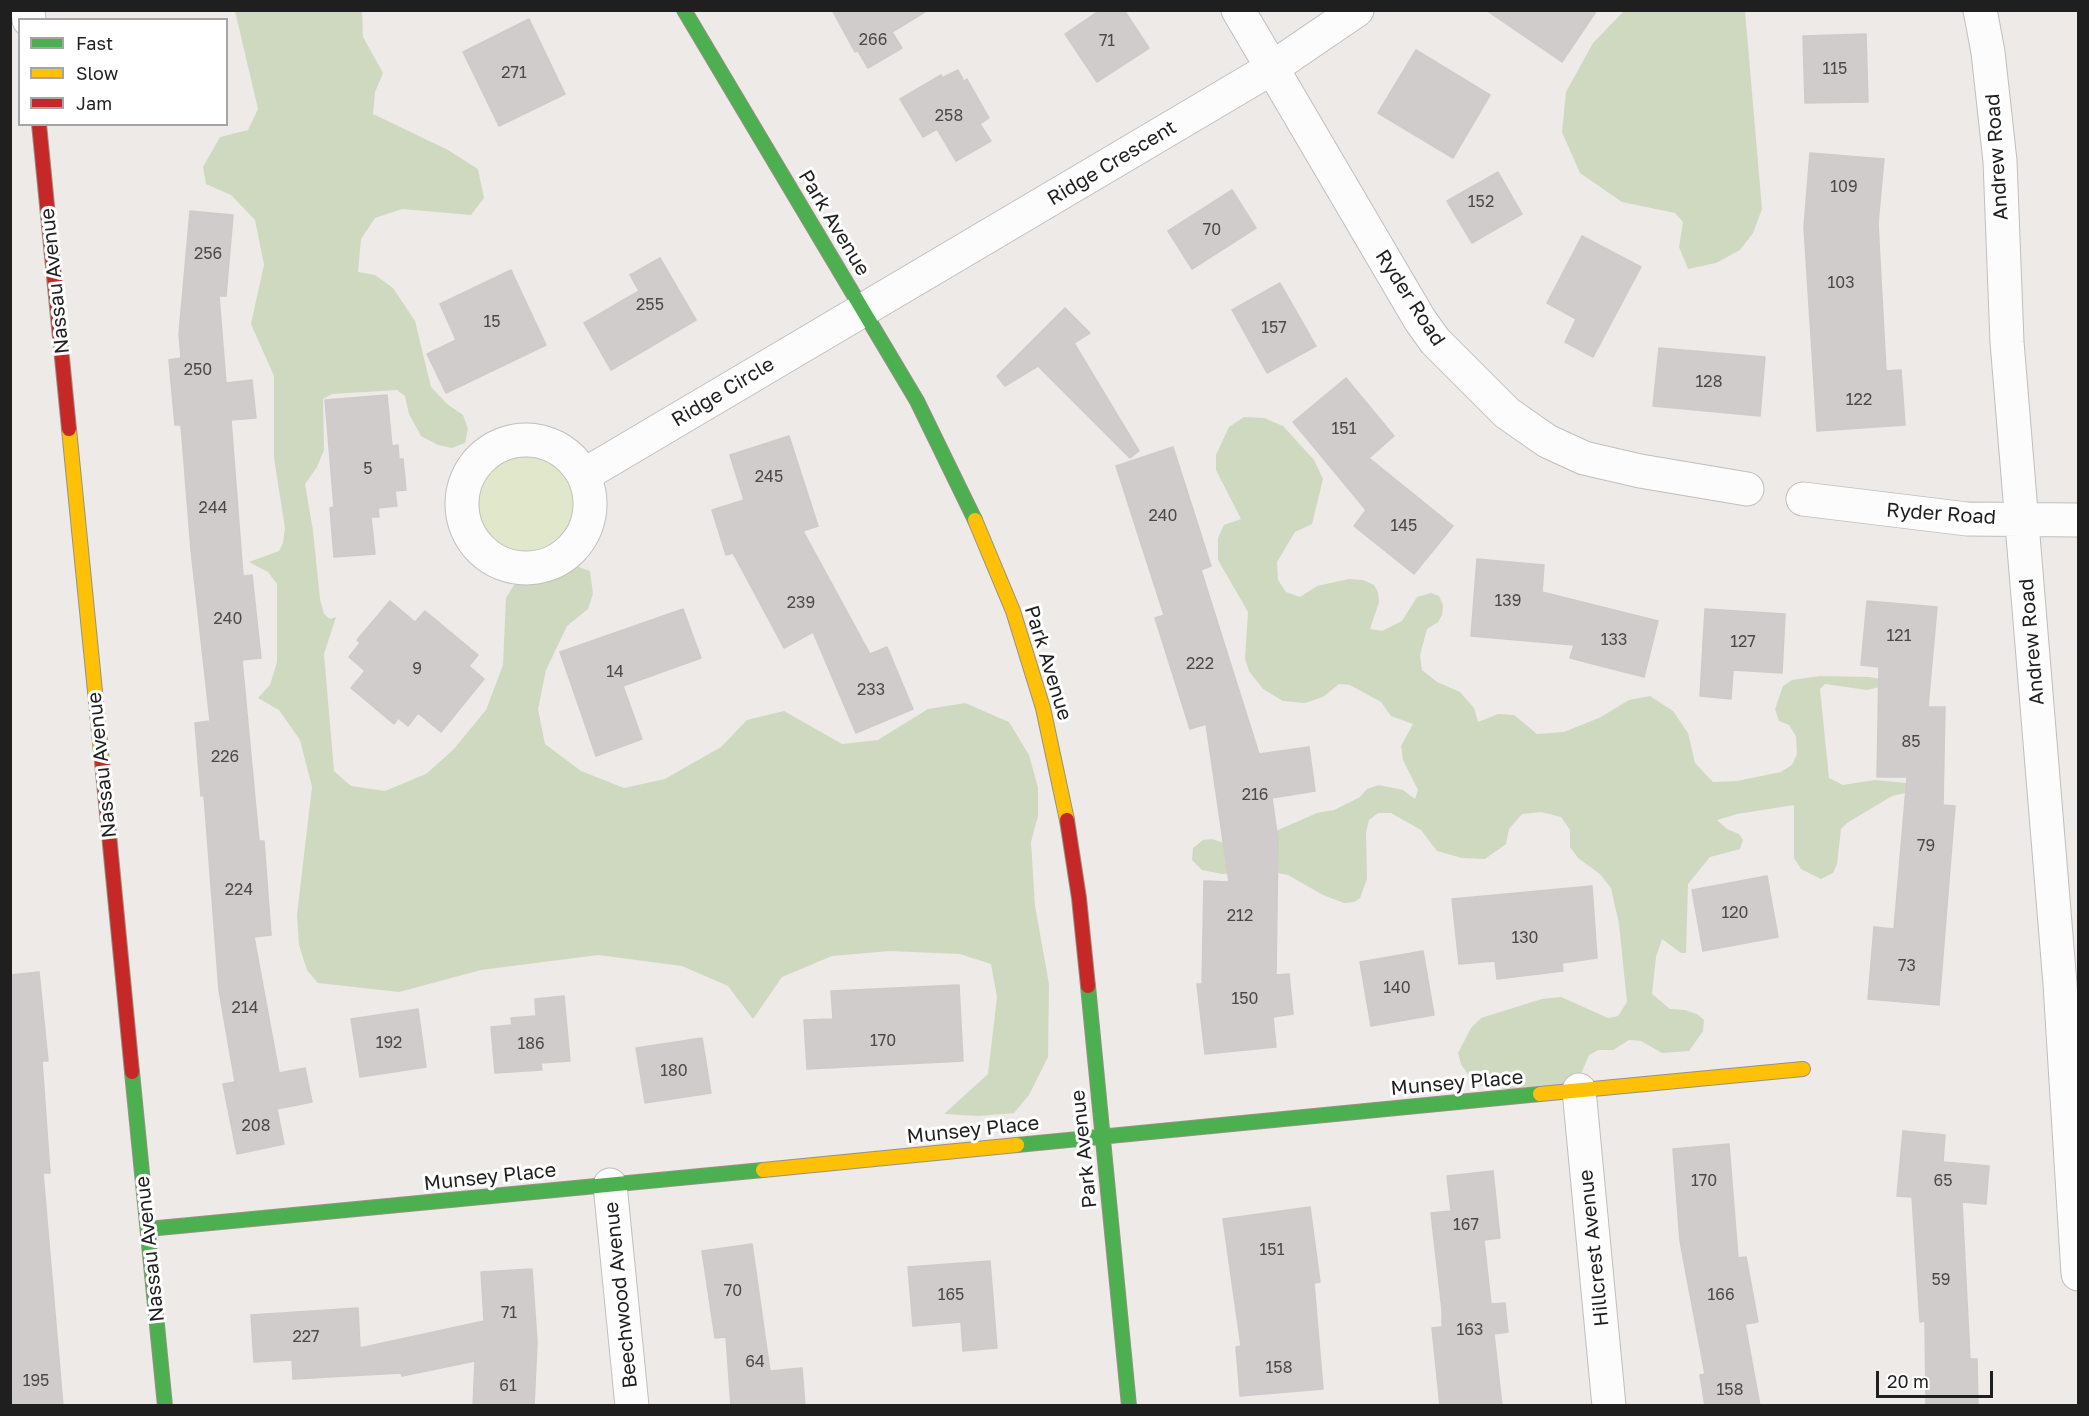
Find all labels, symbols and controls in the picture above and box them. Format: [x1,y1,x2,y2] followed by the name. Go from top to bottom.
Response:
[18,18,228,126] legend
[859,30,887,50] house number: 266
[1099,31,1115,51] house number: 71
[76,32,113,54] text: Fast
[1823,59,1847,79] house number: 115
[76,62,118,84] text: Slow
[501,63,527,83] house number: 271
[76,92,112,114] text: Jam
[1981,93,2013,221] street label: Andrew Road
[935,106,963,126] house number: 258
[1043,115,1181,211] street label: Ridge Crescent
[793,166,875,280] street label: Park Avenue
[1830,177,1858,197] house number: 109
[1468,192,1494,212] house number: 152
[35,207,75,355] street label: Nassau Avenue
[1203,220,1221,240] house number: 70
[194,244,222,264] house number: 256
[1370,245,1450,351] street label: Ryder Road
[1827,273,1855,293] house number: 103
[636,295,664,315] house number: 255
[483,312,501,332] house number: 15
[1261,318,1287,338] house number: 157
[667,352,779,432] street label: Ridge Circle
[184,360,212,380] house number: 250
[1696,372,1722,392] house number: 128
[1846,390,1872,410] house number: 122
[1332,419,1356,439] house number: 151
[363,459,373,479] house number: 5
[755,467,783,487] house number: 245
[199,498,227,518] house number: 244
[1885,498,1997,530] street label: Ryder Road
[1149,506,1177,526] house number: 240
[1391,516,1417,536] house number: 145
[2015,578,2049,706] street label: Andrew Road
[1495,591,1521,611] house number: 139
[787,593,815,613] house number: 239
[1019,603,1077,723] street label: Park Avenue
[214,609,242,629] house number: 240
[1887,626,1911,646] house number: 121
[1601,630,1627,650] house number: 133
[1730,632,1756,652] house number: 127
[1186,654,1214,674] house number: 222
[412,659,422,679] house number: 9
[606,662,624,682] house number: 14
[857,680,885,700] house number: 233
[82,691,122,839] street label: Nassau Avenue
[1901,732,1921,752] house number: 85
[211,747,239,767] house number: 226
[1242,785,1268,805] house number: 216
[1917,836,1935,856] house number: 79
[225,880,253,900] house number: 224
[1722,903,1748,923] house number: 120
[1227,906,1253,926] house number: 212
[1511,928,1539,948] house number: 130
[1898,956,1916,976] house number: 73
[1383,978,1411,998] house number: 140
[1232,989,1258,1009] house number: 150
[232,998,258,1018] house number: 214
[870,1031,896,1051] house number: 170
[376,1033,402,1053] house number: 192
[517,1034,545,1054] house number: 186
[660,1061,688,1081] house number: 180
[1390,1065,1524,1101] street label: Munsey Place
[1066,1089,1102,1209] street label: Park Avenue
[906,1111,1040,1149] street label: Munsey Place
[242,1116,270,1136] house number: 208
[423,1158,557,1196] street label: Munsey Place
[1574,1168,1614,1328] street label: Hillcrest Avenue
[1691,1171,1717,1191] house number: 170
[1934,1171,1952,1191] house number: 65
[130,1175,170,1323] street label: Nassau Avenue
[599,1201,643,1389] street label: Beechwood Avenue
[1453,1215,1479,1235] house number: 167
[1260,1240,1284,1260] house number: 151
[1932,1270,1950,1290] house number: 59
[724,1281,742,1301] house number: 70
[938,1285,964,1305] house number: 165
[1707,1285,1735,1305] house number: 166
[501,1303,517,1323] house number: 71
[1457,1320,1483,1340] house number: 163
[292,1327,320,1347] house number: 227
[745,1352,765,1372] house number: 64
[1266,1358,1292,1378] house number: 158
[1879,1359,1996,1397] scale bar
[1887,1370,1929,1392] text: 20 m
[23,1371,49,1391] house number: 195
[499,1376,517,1396] house number: 61
[1717,1380,1743,1400] house number: 158

